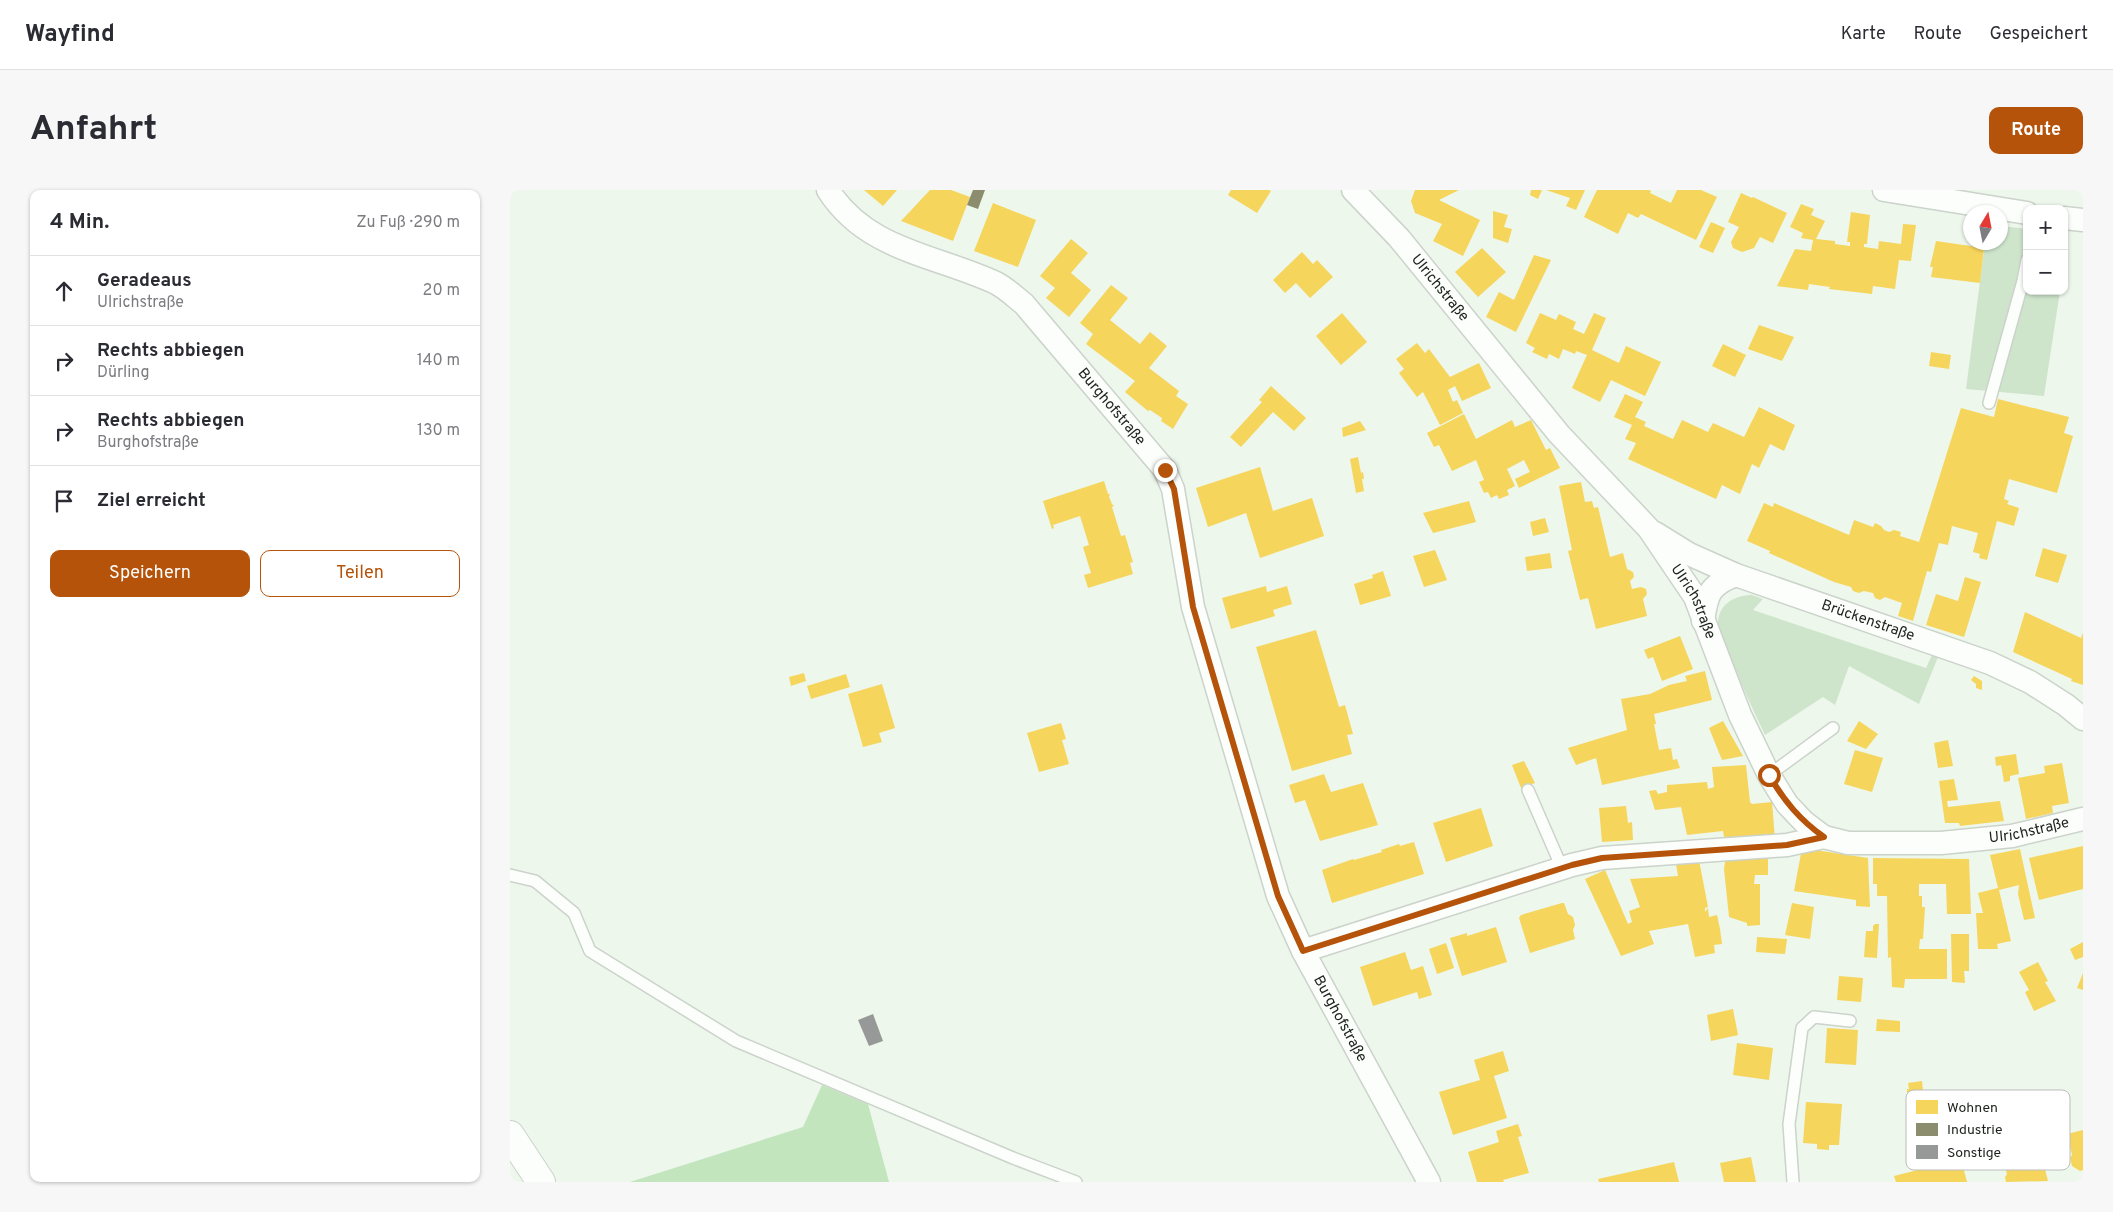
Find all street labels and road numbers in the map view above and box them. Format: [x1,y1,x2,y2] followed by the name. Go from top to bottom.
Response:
[1407,250,1473,326] street label: Ulrichstraße
[1073,364,1150,450] street label: Burghofstraße
[1666,561,1720,642] street label: Ulrichstraße
[1819,596,1917,646] street label: Brückenstraße
[1988,813,2071,848] street label: Ulrichstraße
[1309,972,1371,1065] street label: Burghofstraße

